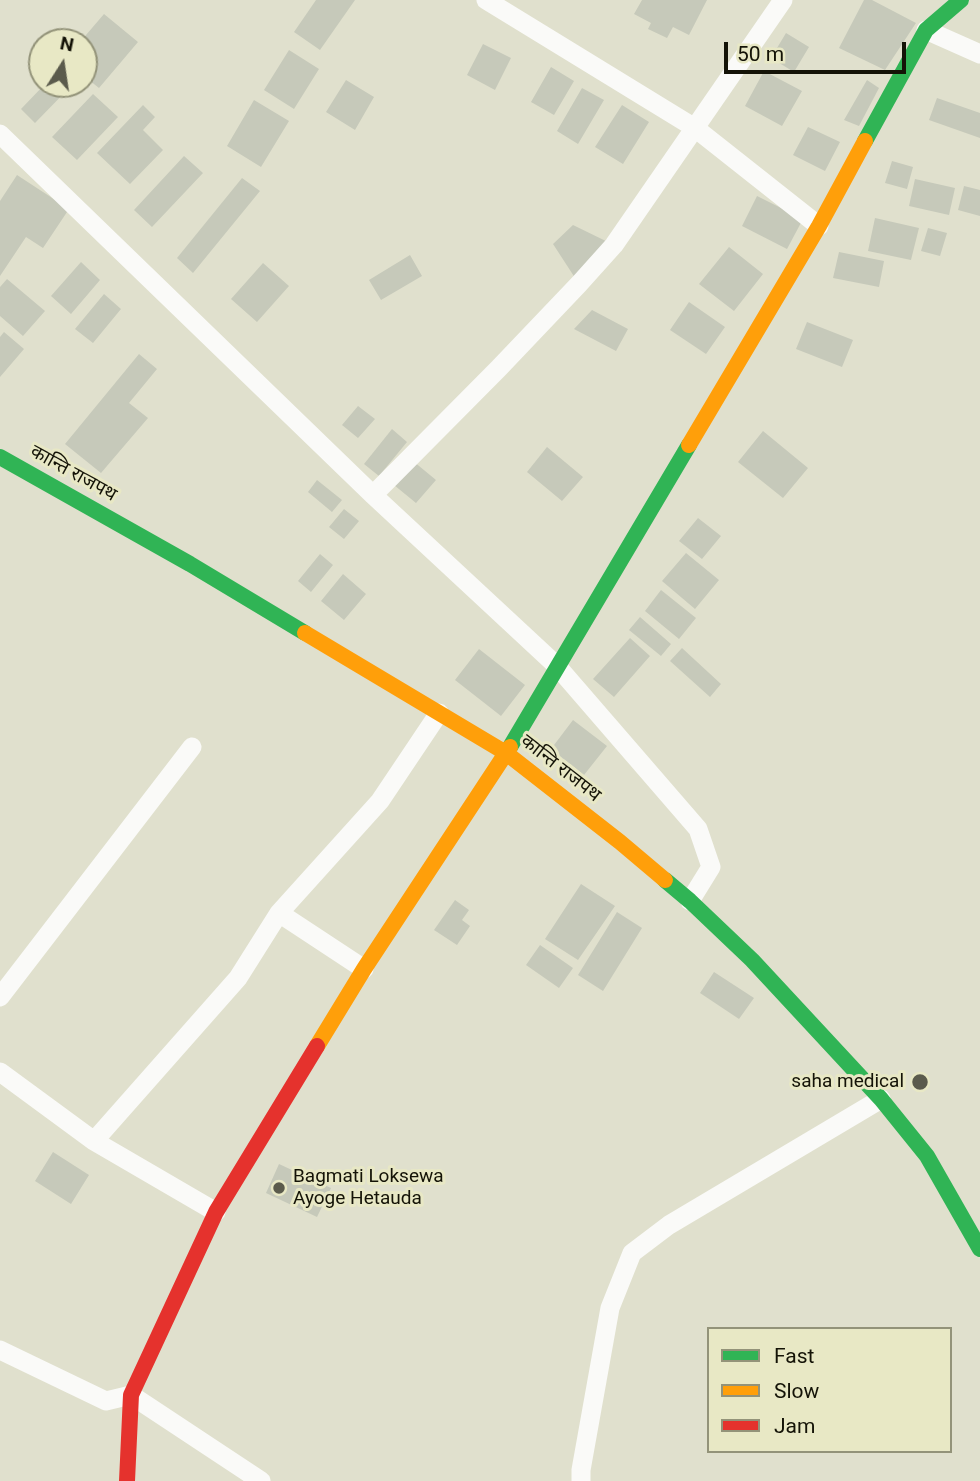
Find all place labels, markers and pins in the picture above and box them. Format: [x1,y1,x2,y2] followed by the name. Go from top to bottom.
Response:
[791,1071,904,1093] place label: saha medical
[910,1072,930,1092] marker: saha medical
[293,1166,444,1210] place label: Bagmati Loksewa Ayoge Hetauda
[271,1180,287,1196] marker: Bagmati Loksewa Ayoge Hetauda

